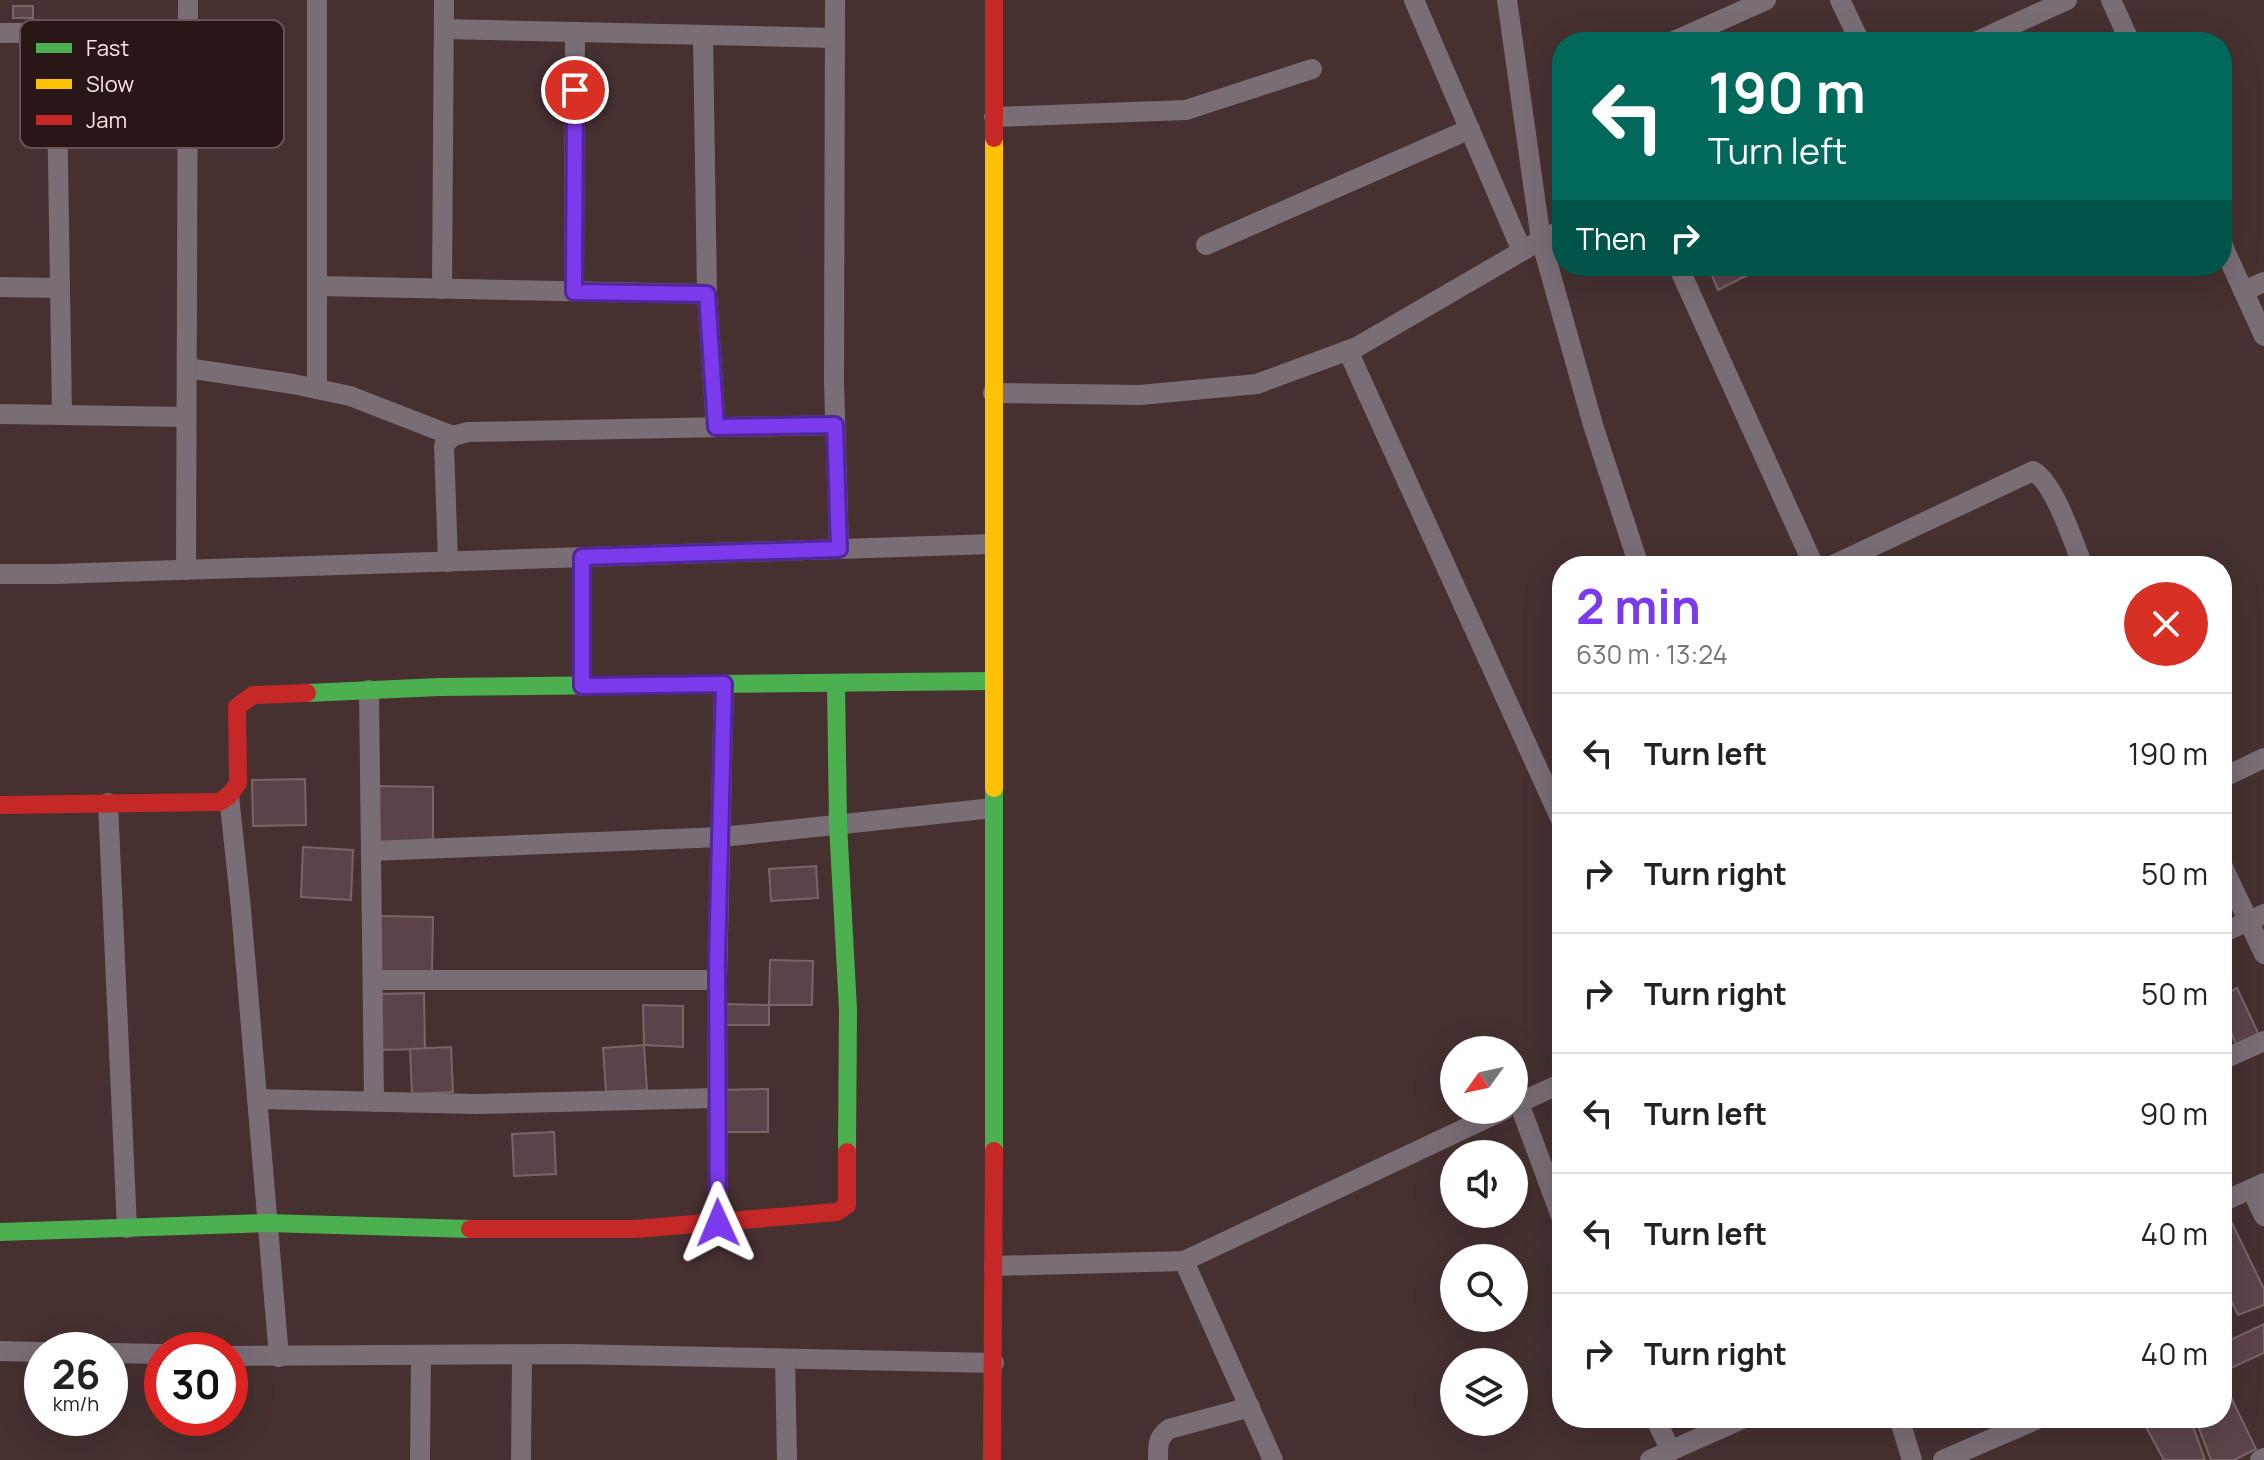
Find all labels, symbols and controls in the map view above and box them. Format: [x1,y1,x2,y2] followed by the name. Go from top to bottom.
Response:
[20,20,284,148] legend
[86,33,129,63] text: Fast
[1708,53,1866,130] text: 190 m
[541,56,609,124] pin
[1576,64,1680,168] icon: left
[553,68,597,112] icon: arrive
[86,69,134,99] text: Slow
[86,105,127,135] text: Jam
[1708,126,1847,175] text: Turn left
[1663,216,1707,260] icon: right
[1576,218,1647,259] text: Then
[1576,573,1701,638] text: 2 min
[2124,582,2208,666] button: close
[1576,636,1728,672] text: 630 m · 13:24
[1576,731,1620,775] icon: left
[1644,733,1767,774] text: Turn left
[2128,733,2208,774] text: 190 m
[1576,851,1620,895] icon: right
[1644,853,1787,894] text: Turn right
[2141,853,2208,894] text: 50 m
[1576,971,1620,1015] icon: right
[1644,973,1787,1014] text: Turn right
[2141,973,2208,1014] text: 50 m
[1440,1036,1528,1124] north arrow
[1440,1036,1528,1436] map controls
[1576,1091,1620,1135] icon: left
[1644,1093,1767,1134] text: Turn left
[2140,1093,2208,1134] text: 90 m
[1440,1140,1528,1228] button: sound
[676,1181,760,1265] position arrow
[1576,1211,1620,1255] icon: left
[1644,1213,1767,1254] text: Turn left
[2141,1213,2208,1254] text: 40 m
[1440,1244,1528,1332] button: search
[1576,1331,1620,1375] icon: right
[144,1332,248,1436] speed limit sign: 30
[1644,1333,1787,1374] text: Turn right
[2141,1333,2208,1374] text: 40 m
[52,1346,100,1401] text: 26
[1440,1348,1528,1436] button: layers
[53,1390,99,1417] text: km/h

